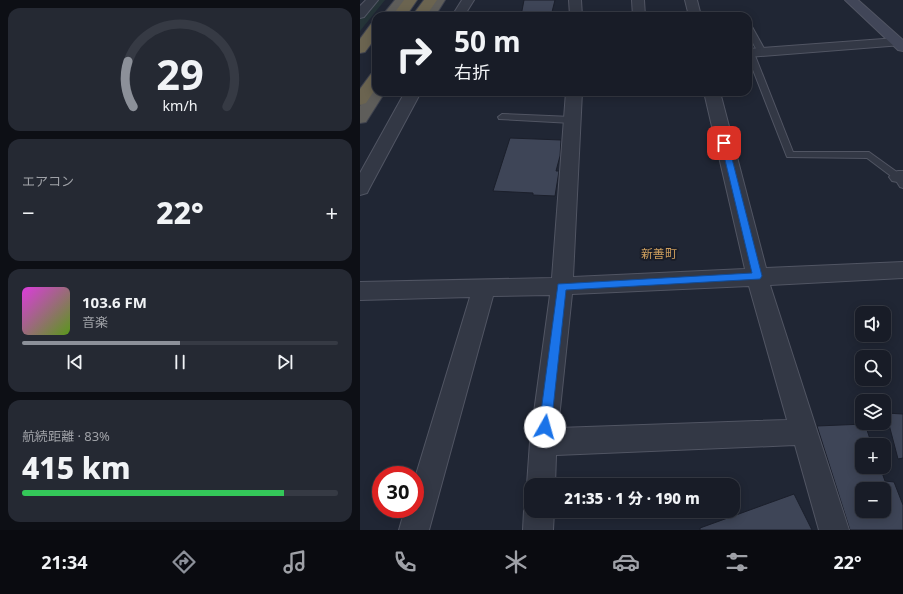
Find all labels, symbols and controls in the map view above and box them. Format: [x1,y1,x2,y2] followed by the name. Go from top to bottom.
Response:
[454,22,521,60] text: 50 m
[388,28,440,80] icon: right
[156,46,204,102] text: 29
[454,60,490,84] text: 右折
[162,96,198,115] text: km/h
[707,126,741,160] pin
[713,132,735,154] icon: arrive
[22,172,74,190] text: エアコン
[156,192,204,233] text: 22°
[22,197,35,227] text: −
[325,197,338,227] text: +
[641,245,677,262] district label: 新善町
[82,292,147,312] text: 103.6 FM
[855,306,891,518] map controls
[855,306,891,342] button: sound
[82,313,108,331] text: 音楽
[855,350,891,386] button: search
[64,351,86,373] icon: previous
[169,351,191,373] icon: pause
[274,351,296,373] icon: next
[855,394,891,430] button: layers
[524,406,566,448] position arrow
[22,427,110,445] text: 航続距離 · 83%
[855,438,891,474] button: +
[22,447,131,488] text: 415 km
[372,466,424,518] speed limit sign: 30
[855,482,891,518] button: −
[564,488,700,508] text: 21:35 · 1 分 · 190 m
[170,548,198,576] icon: directions
[281,548,309,576] icon: music
[391,548,419,576] icon: phone
[502,548,530,576] icon: climate
[612,548,640,576] icon: car
[723,548,751,576] icon: filters
[41,550,88,574] text: 21:34
[833,550,862,574] text: 22°

